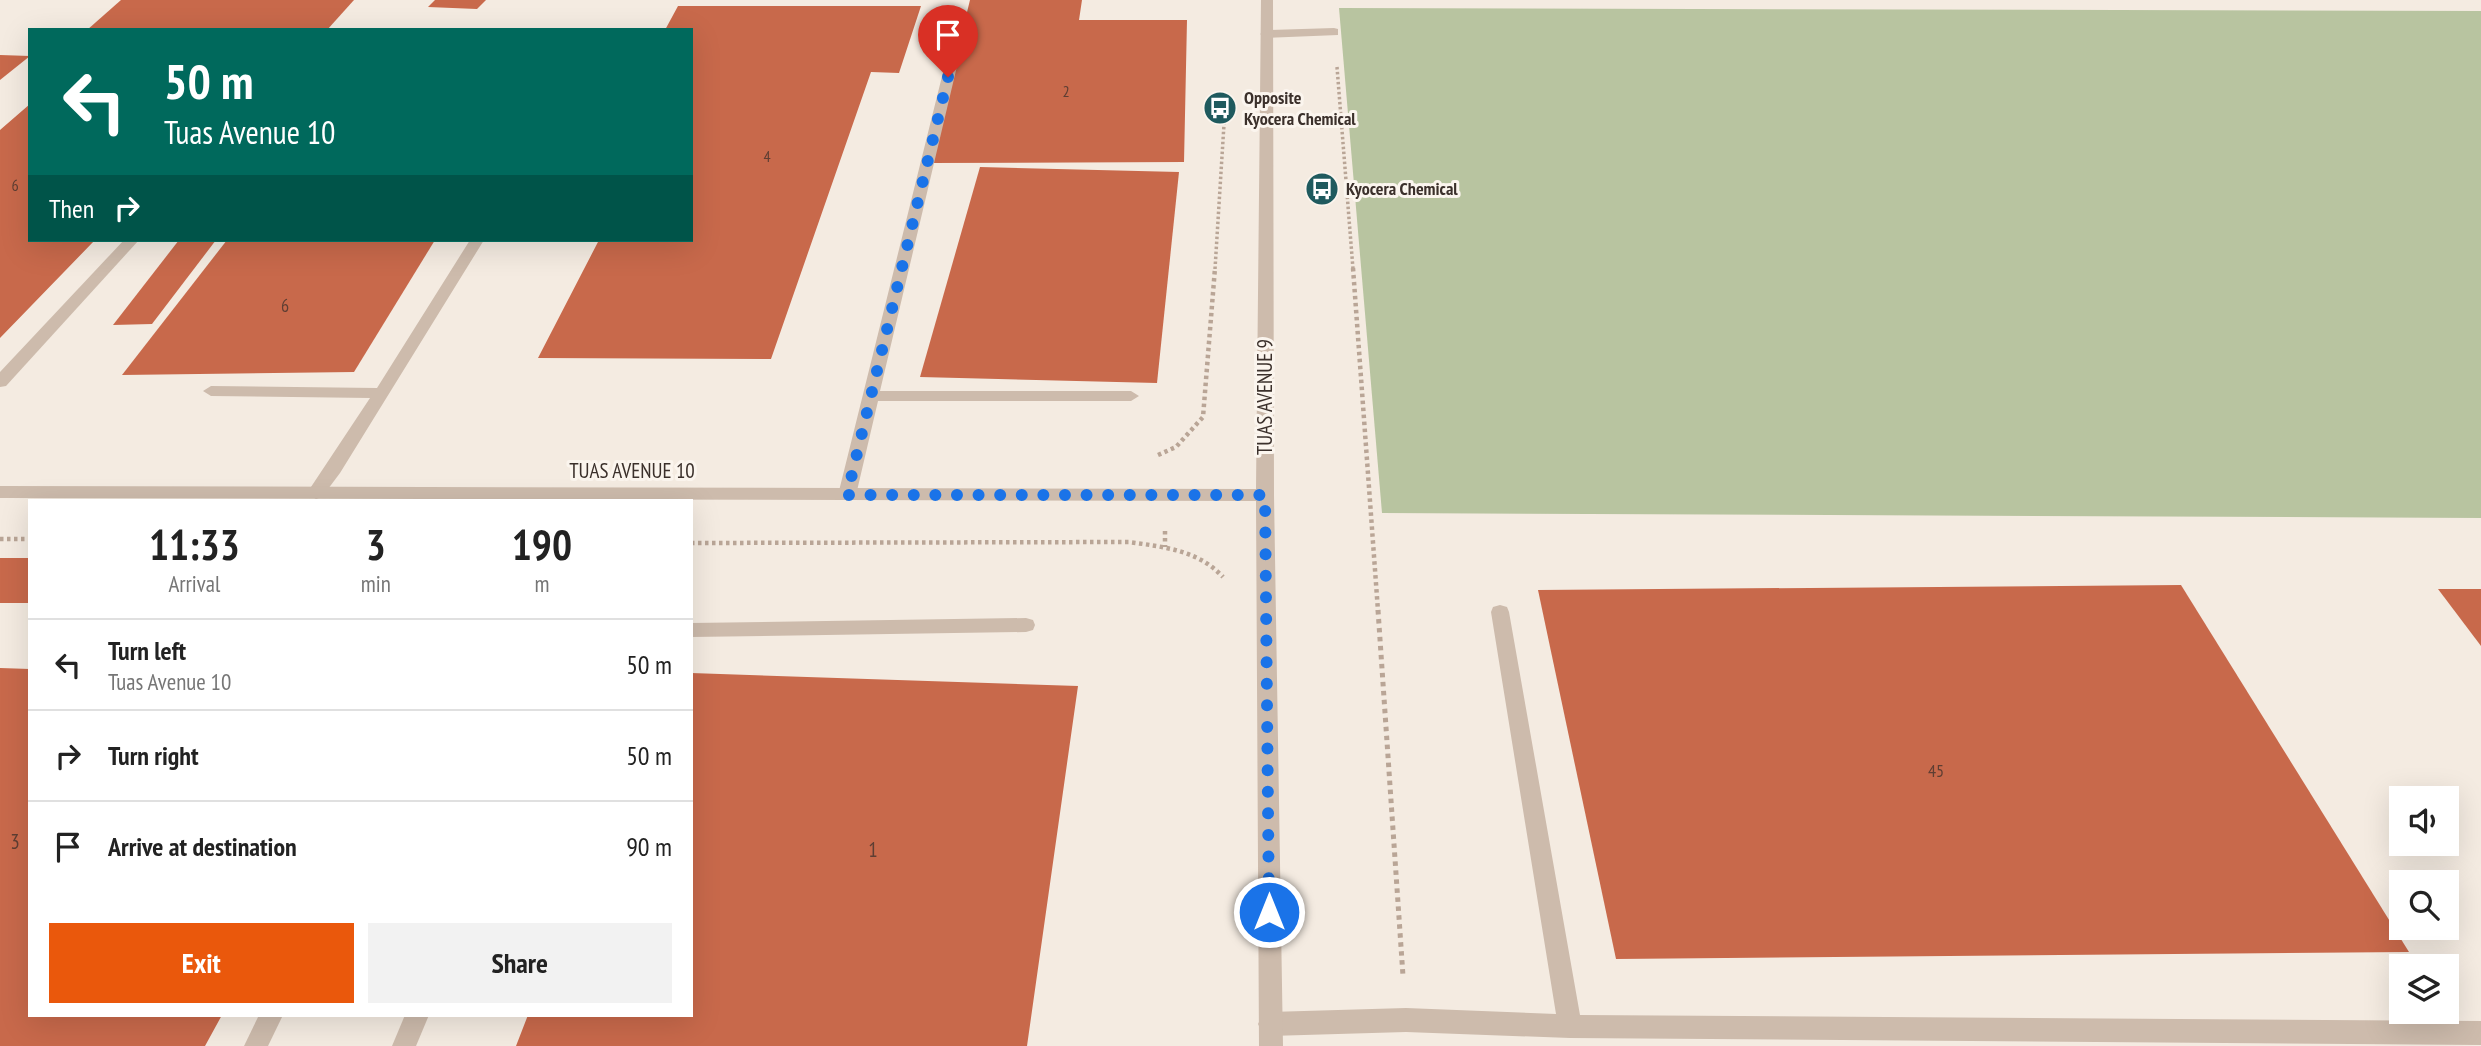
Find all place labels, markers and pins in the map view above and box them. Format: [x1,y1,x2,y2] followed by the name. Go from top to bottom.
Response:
[918,5,978,77] pin
[1244,86,1356,130] place label: Opposite Kyocera Chemical
[1201,89,1239,127] bus stop icon: Opposite Kyocera Chemical
[1303,170,1341,208] bus stop icon: Kyocera Chemical
[1346,177,1458,200] place label: Kyocera Chemical

